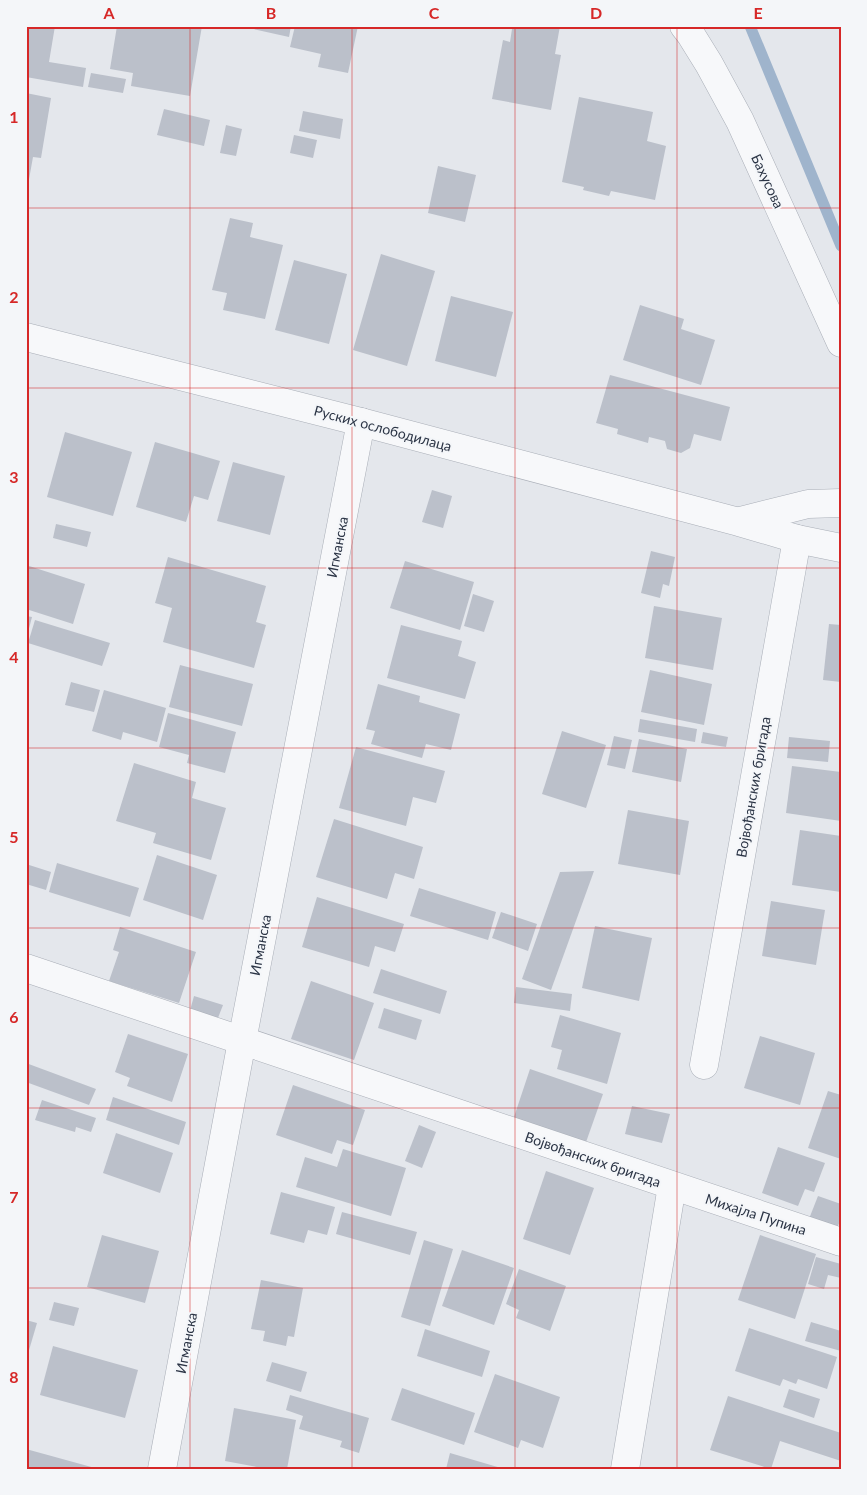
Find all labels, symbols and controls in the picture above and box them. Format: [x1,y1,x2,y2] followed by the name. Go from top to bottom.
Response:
[102,3,115,22] text: A
[266,3,276,22] text: B
[429,3,440,22] text: C
[590,3,602,22] text: D
[753,3,763,22] text: E
[9,107,19,126] text: 1
[748,151,788,211] street label: Бахусова
[9,287,19,306] text: 2
[312,401,454,455] street label: Руских ослободилаца
[9,467,19,486] text: 3
[323,515,351,579] street label: Игманска
[9,647,19,666] text: 4
[732,715,774,859] street label: Војвођанских бригада
[9,827,19,846] text: 5
[246,913,274,977] street label: Игманска
[9,1007,19,1026] text: 6
[523,1128,663,1190] street label: Војвођанских бригада
[9,1187,19,1206] text: 7
[703,1190,809,1238] street label: Михајла Пупина
[172,1311,200,1375] street label: Игманска
[9,1367,19,1386] text: 8

